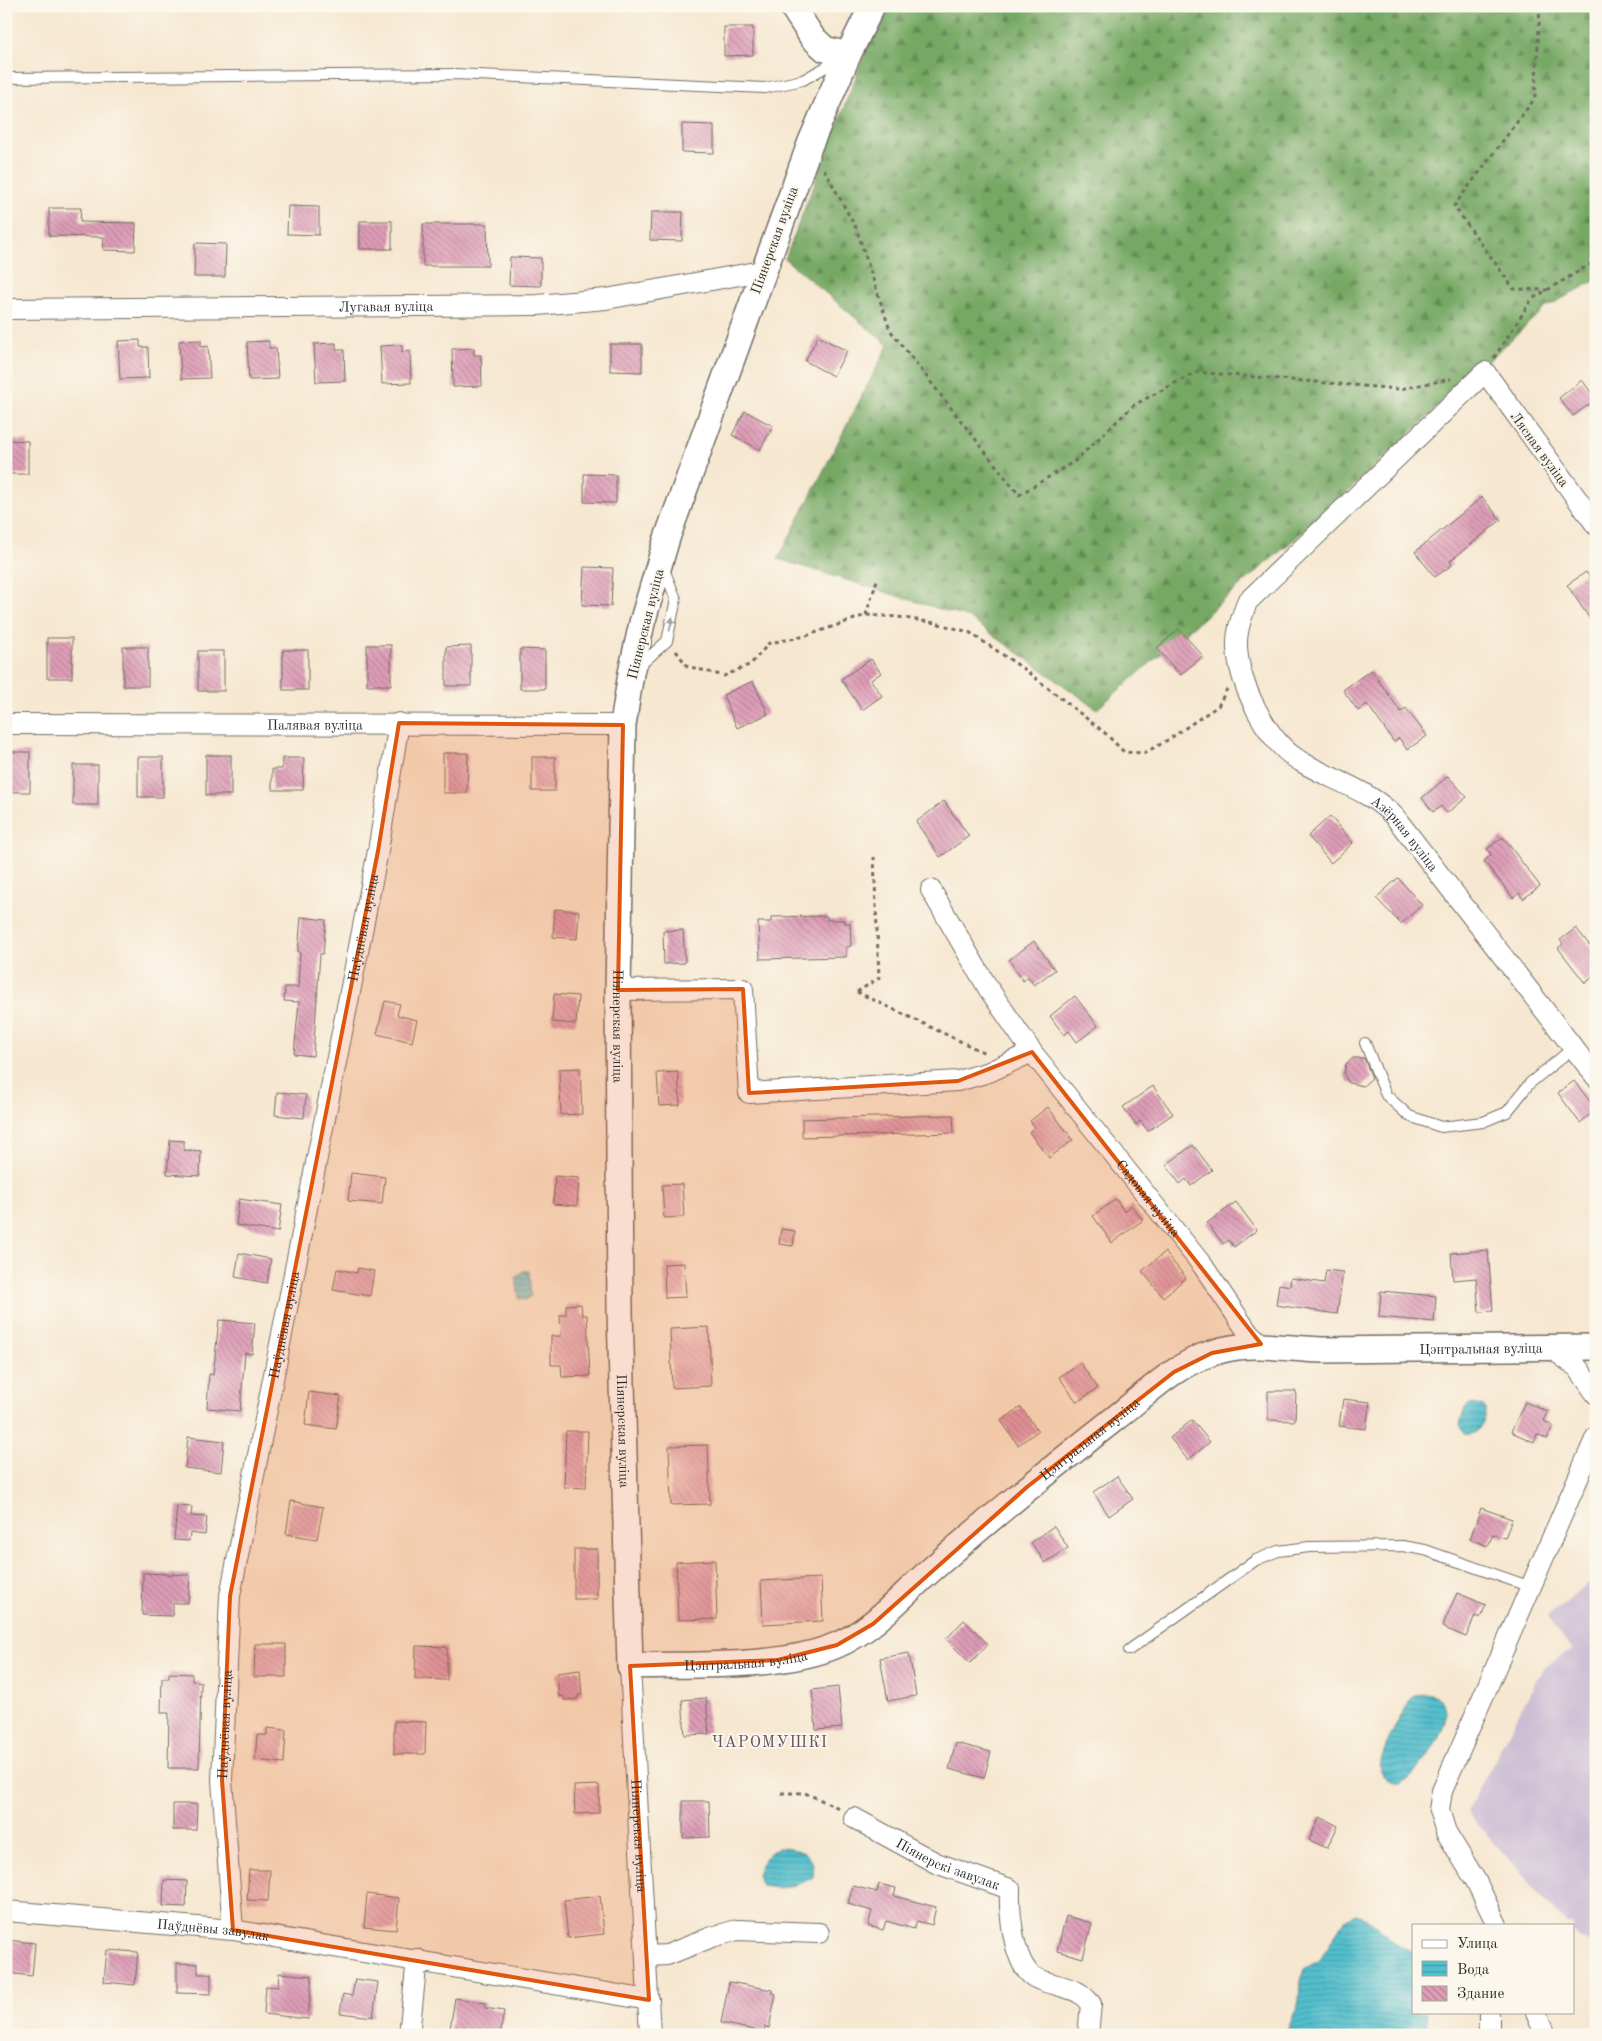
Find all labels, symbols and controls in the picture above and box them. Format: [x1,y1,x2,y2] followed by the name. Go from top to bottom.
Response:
[749,185,801,296] street label: Піянерская вуліца
[339,300,433,314] street label: Лугавая вуліца
[1507,410,1571,490] street label: Лясная вуліца
[625,567,667,681] street label: Піянерская вуліца
[667,616,675,631] one-way arrow
[267,718,363,733] street label: Палявая вуліца
[1368,794,1440,874] street label: Азёрная вуліца
[346,873,381,983] street label: Паўднёвая вуліца
[610,969,625,1083] street label: Піянерская вуліца
[1113,1158,1183,1240] street label: Садовая вуліца
[267,1270,302,1380] street label: Паўднёвая вуліца
[1419,1342,1543,1357] street label: Цэнтральная вуліца
[614,1374,631,1488] street label: Піянерская вуліца
[1037,1395,1143,1483] street label: Цэнтральная вуліца
[684,1649,809,1673] street label: Цэнтральная вуліца
[216,1669,235,1779] street label: Паўднёвая вуліца
[712,1735,828,1751] district label: ЧАРОМУШКІ
[628,1779,648,1893] street label: Піянерская вуліца
[893,1836,1002,1893] street label: Піянерскі завулак
[156,1918,270,1944] street label: Паўднёвы завулак
[1412,1924,1574,2014] legend
[1457,1937,1498,1952] text: Улица
[1457,1963,1490,1978] text: Вода
[1457,1987,1504,2002] text: Здание

